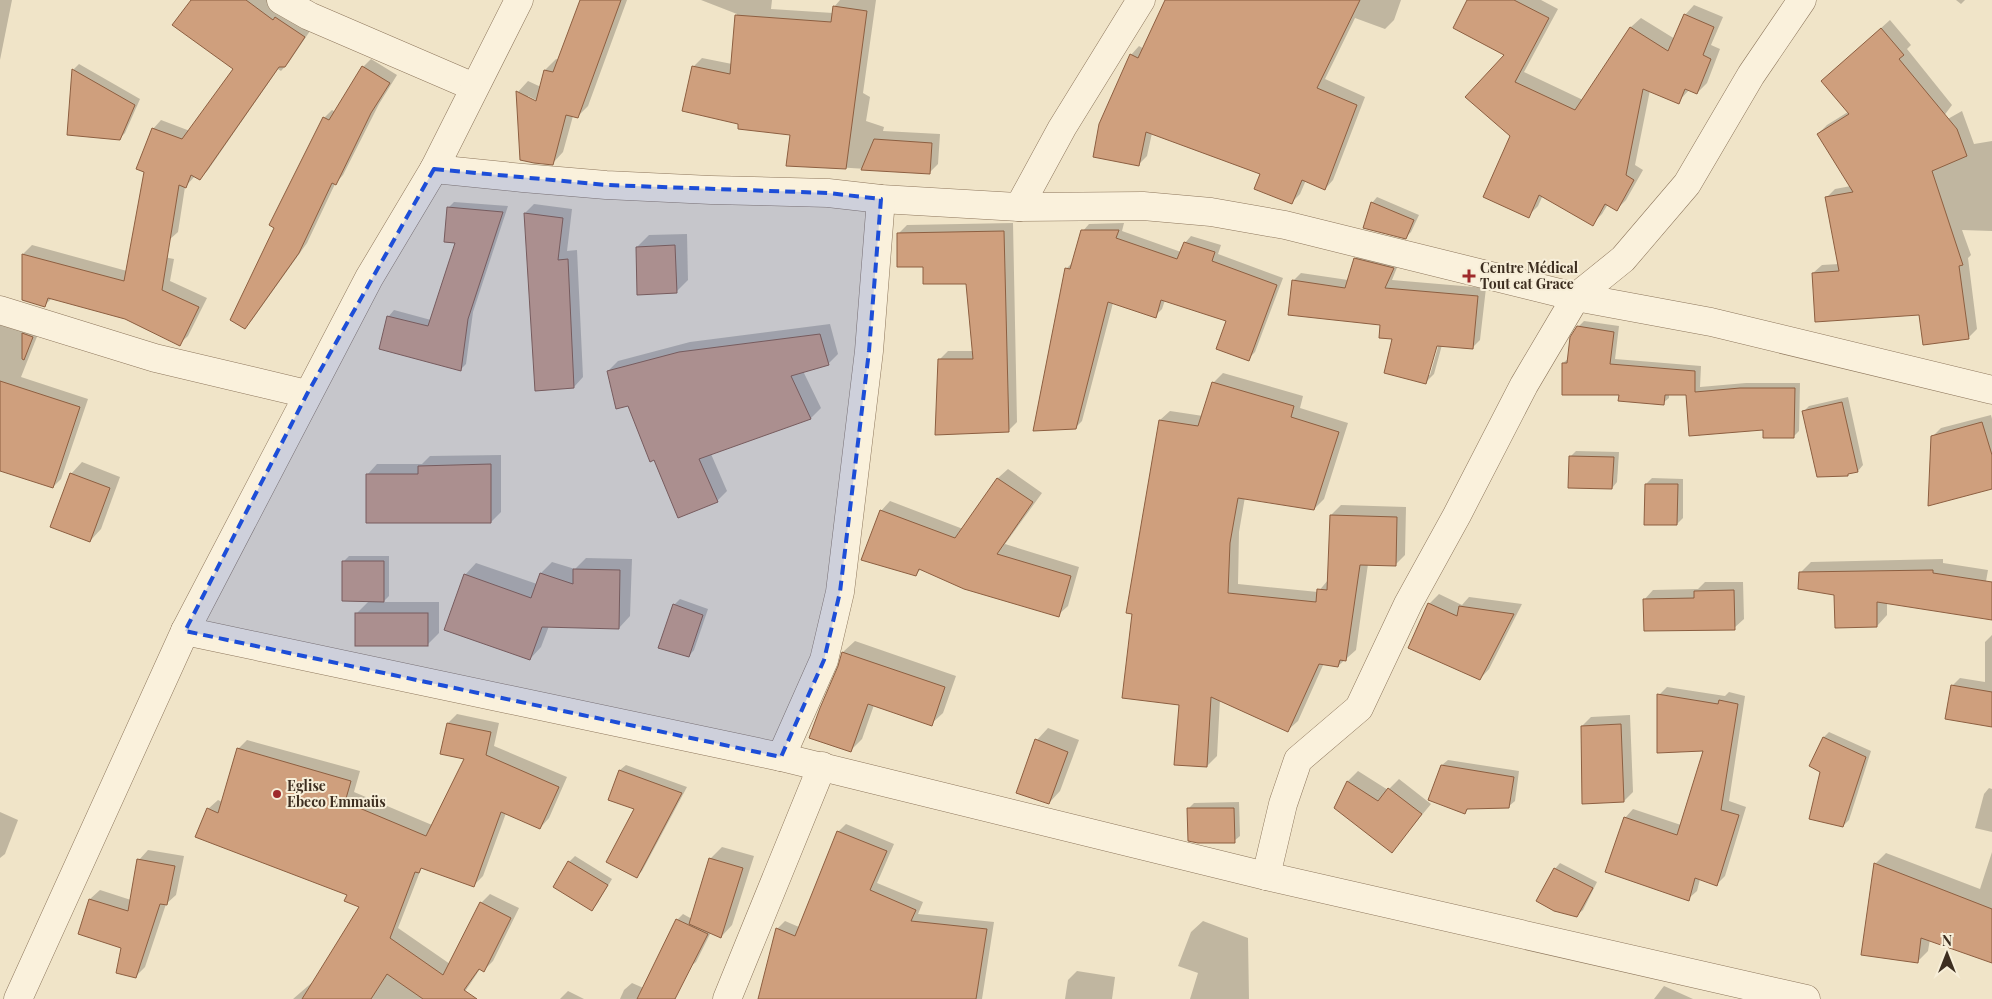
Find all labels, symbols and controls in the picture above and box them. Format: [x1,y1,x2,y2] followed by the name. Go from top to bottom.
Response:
[1480,258,1579,293] place label: Centre Médical Tout eat Grace
[1462,269,1476,283] marker: Centre Médical Tout eat Grace
[287,776,386,811] place label: Eglise Ebeco Emmaüs
[271,788,283,800] marker: Eglise Ebeco Emmaüs
[1922,929,1972,979] north arrow
[1942,931,1952,950] text: N

